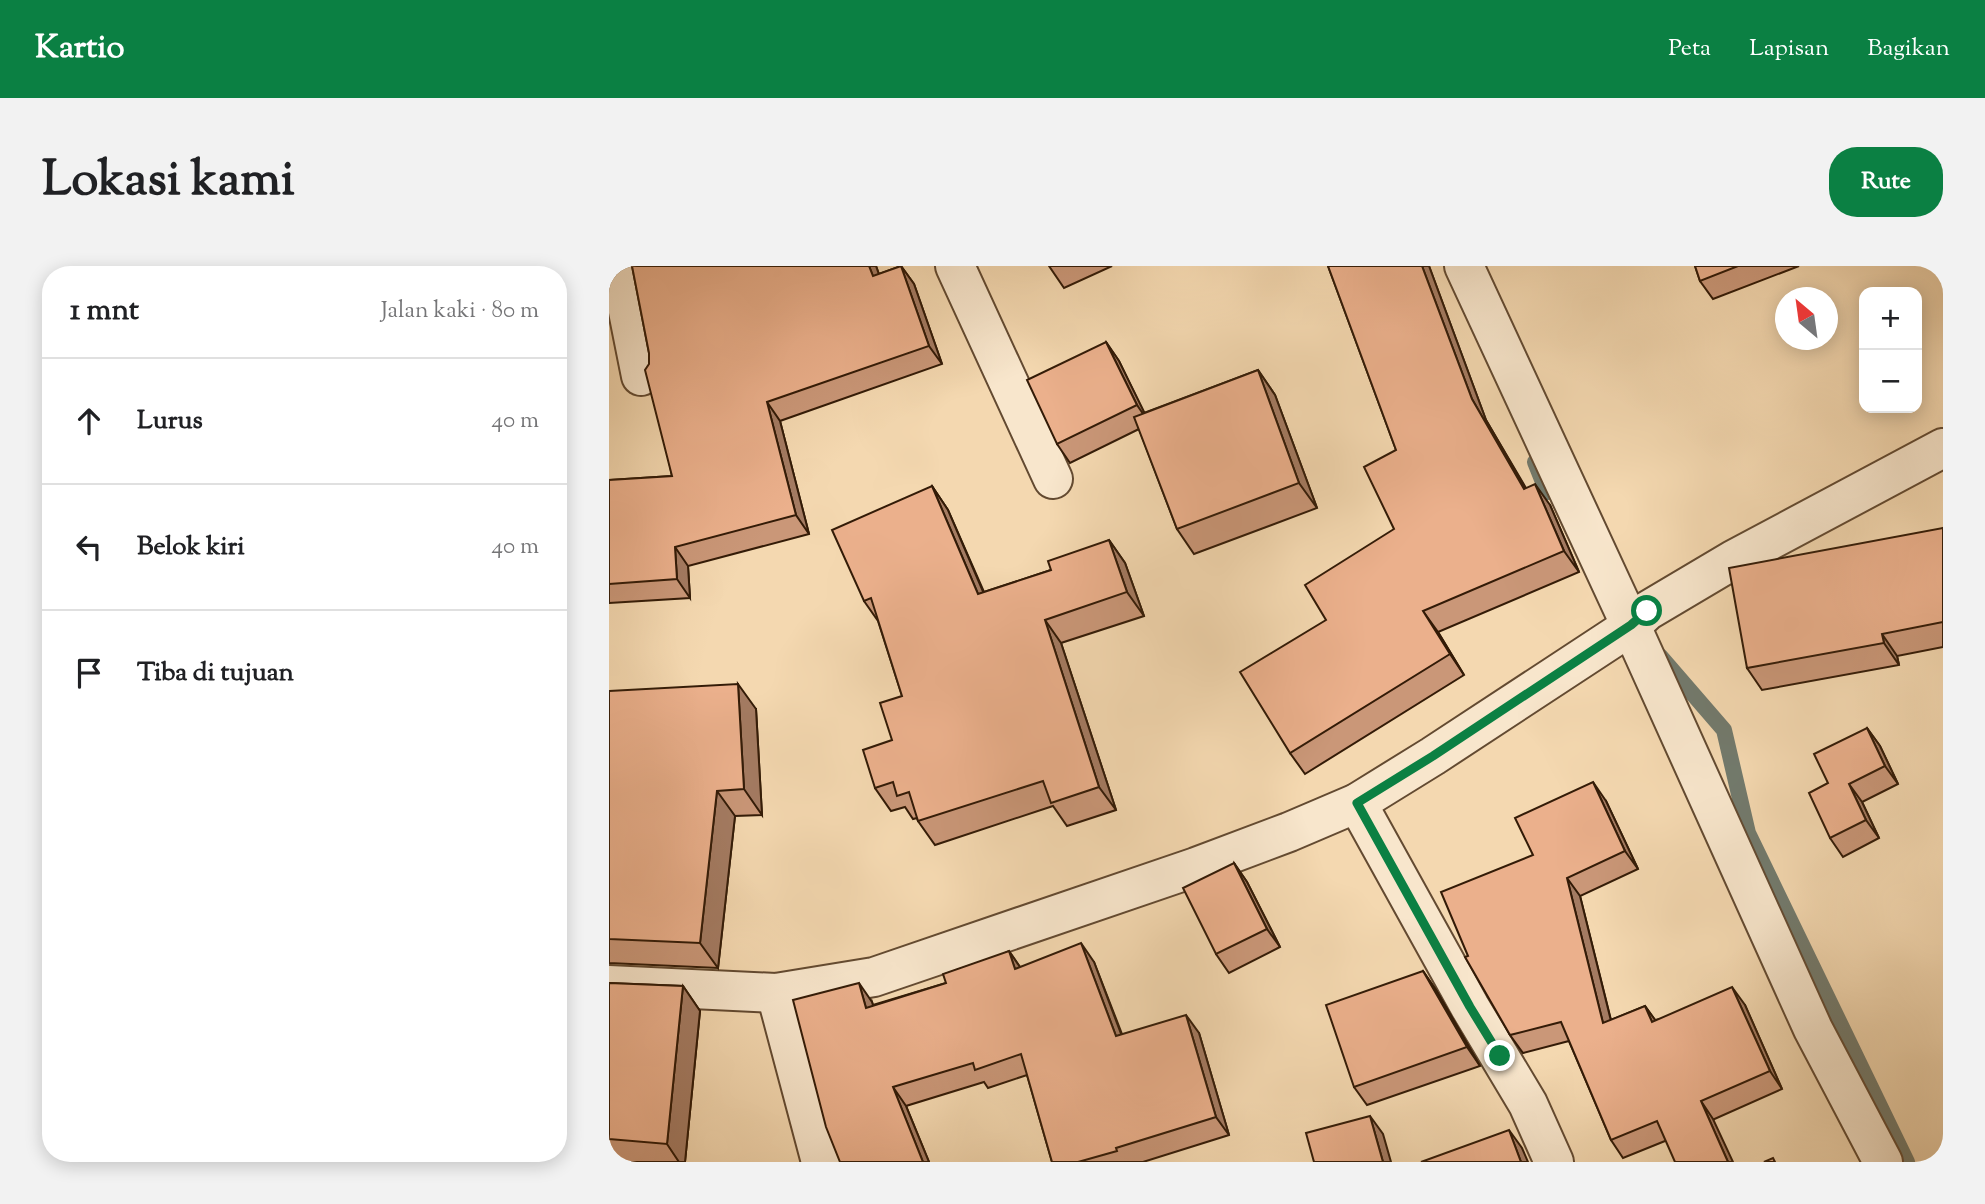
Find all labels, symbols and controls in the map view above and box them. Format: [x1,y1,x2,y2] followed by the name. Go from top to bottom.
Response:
[35,25,125,73] text: Kartio
[1668,32,1711,66] text: Peta
[1749,32,1829,66] text: Lapisan
[1867,32,1950,66] text: Bagikan
[42,147,295,217] text: Lokasi kami
[1829,147,1943,217] button: Rute
[1775,287,1838,350] north arrow
[1859,287,1922,413] map controls
[1859,287,1922,350] button: +
[70,290,139,333] text: 1 mnt
[381,295,539,328] text: Jalan kaki · 80 m
[1859,350,1922,413] button: −
[70,402,108,440] icon: ahead
[137,403,203,440] text: Lurus
[492,405,539,438] text: 40 m
[70,528,108,566] icon: left
[137,529,245,566] text: Belok kiri
[492,531,539,564] text: 40 m
[1631,595,1662,626] route start
[70,654,108,692] icon: arrive
[137,655,294,692] text: Tiba di tujuan
[1484,1040,1515,1071] route end

